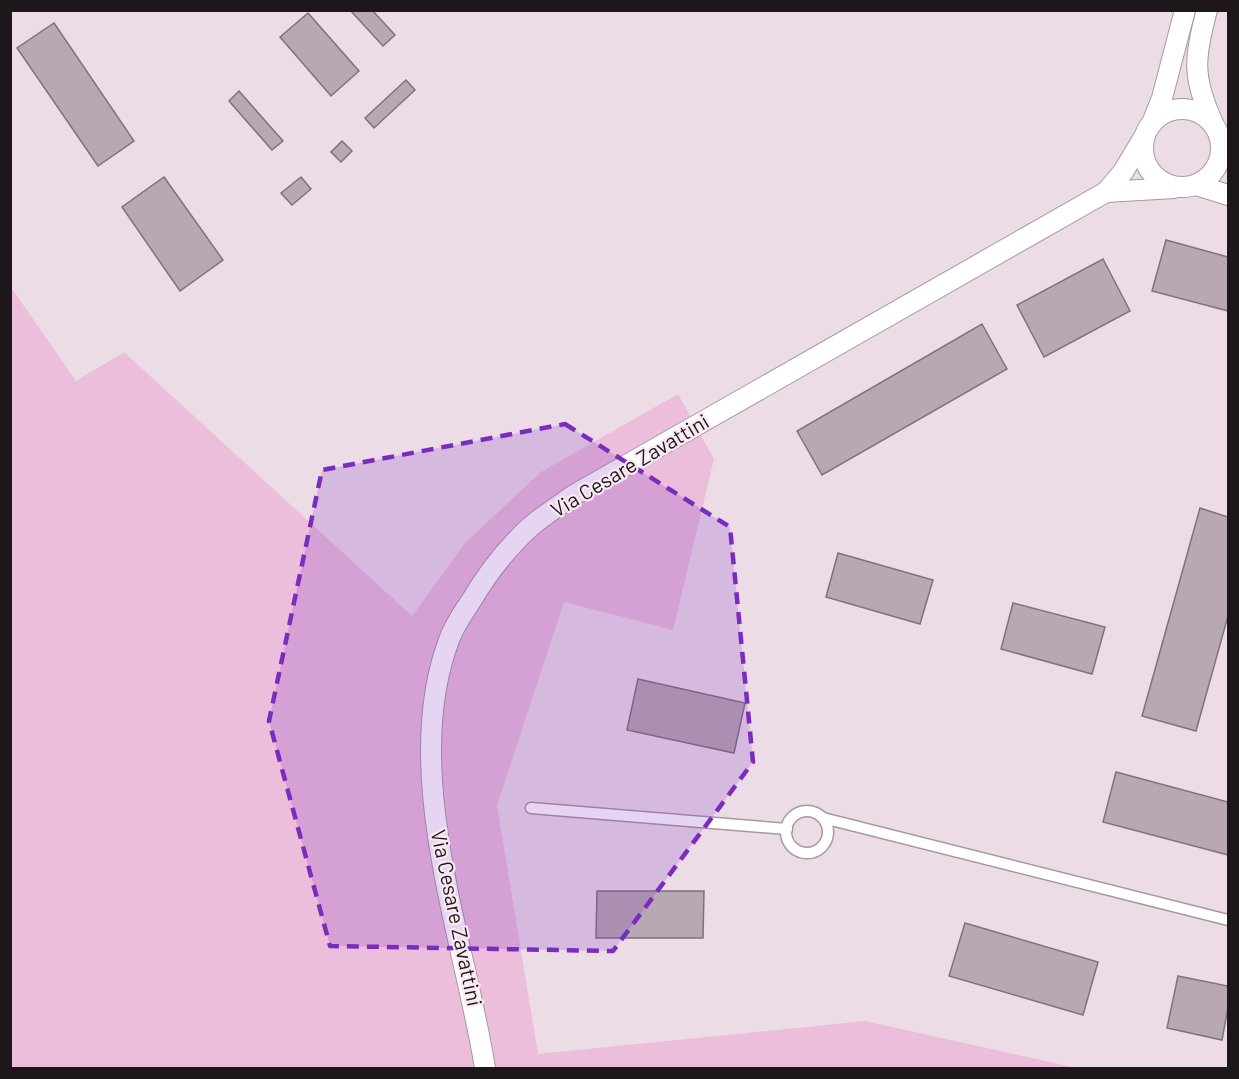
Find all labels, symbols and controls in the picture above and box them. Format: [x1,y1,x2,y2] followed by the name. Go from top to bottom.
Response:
[546,408,713,522] street label: Via Cesare Zavattini
[427,827,488,1008] street label: Via Cesare Zavattini

